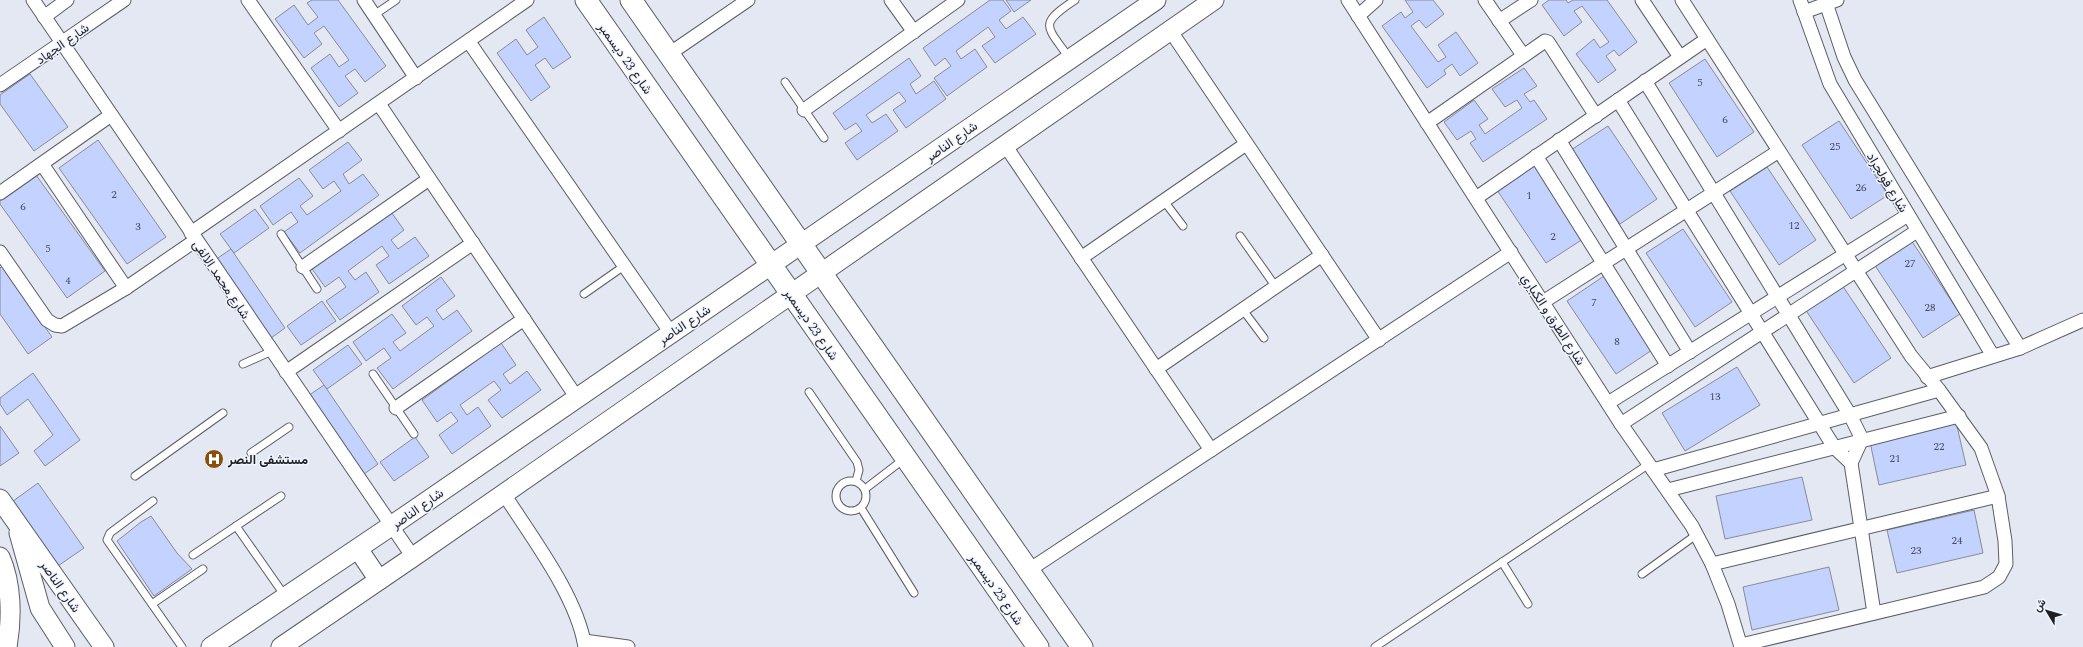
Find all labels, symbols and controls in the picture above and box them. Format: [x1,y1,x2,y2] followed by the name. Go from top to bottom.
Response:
[32,18,93,70] street label: شارع الجهاد
[592,18,657,99] street label: شارع 23 ديسمبر
[1697,74,1703,91] house number: 5
[1722,111,1728,128] house number: 6
[921,116,982,168] street label: شارع الناصر
[1830,138,1841,155] house number: 25
[1861,149,1913,216] street label: شارع فولجراد
[1856,179,1867,196] house number: 26
[111,186,117,203] house number: 2
[1526,187,1532,204] house number: 1
[20,198,26,215] house number: 6
[1789,217,1800,234] house number: 12
[135,218,141,235] house number: 3
[1550,228,1556,245] house number: 2
[187,236,255,323] street label: شارع محمد الالفى
[45,240,51,257] house number: 5
[1905,255,1916,272] house number: 27
[1516,270,1590,369] street label: شارع الطرق و الكباري
[65,272,71,289] house number: 4
[778,284,843,365] street label: شارع 23 ديسمبر
[1591,294,1597,311] house number: 7
[1925,299,1936,316] house number: 28
[653,300,715,350] street label: شارع الناصر
[1614,333,1620,350] house number: 8
[1710,388,1721,405] house number: 13
[1934,438,1945,455] house number: 22
[203,448,225,470] hospital icon: مستشفى النصر
[227,450,308,470] place label: مستشفى النصر
[1890,450,1901,467] house number: 21
[387,483,448,535] street label: شارع الناصر
[1952,532,1963,549] house number: 24
[1911,542,1922,559] house number: 23
[963,549,1028,630] street label: شارع 23 ديسمبر
[34,556,86,617] street label: شارع الناصر
[2027,591,2067,631] north arrow
[2029,595,2050,616] text: ش

